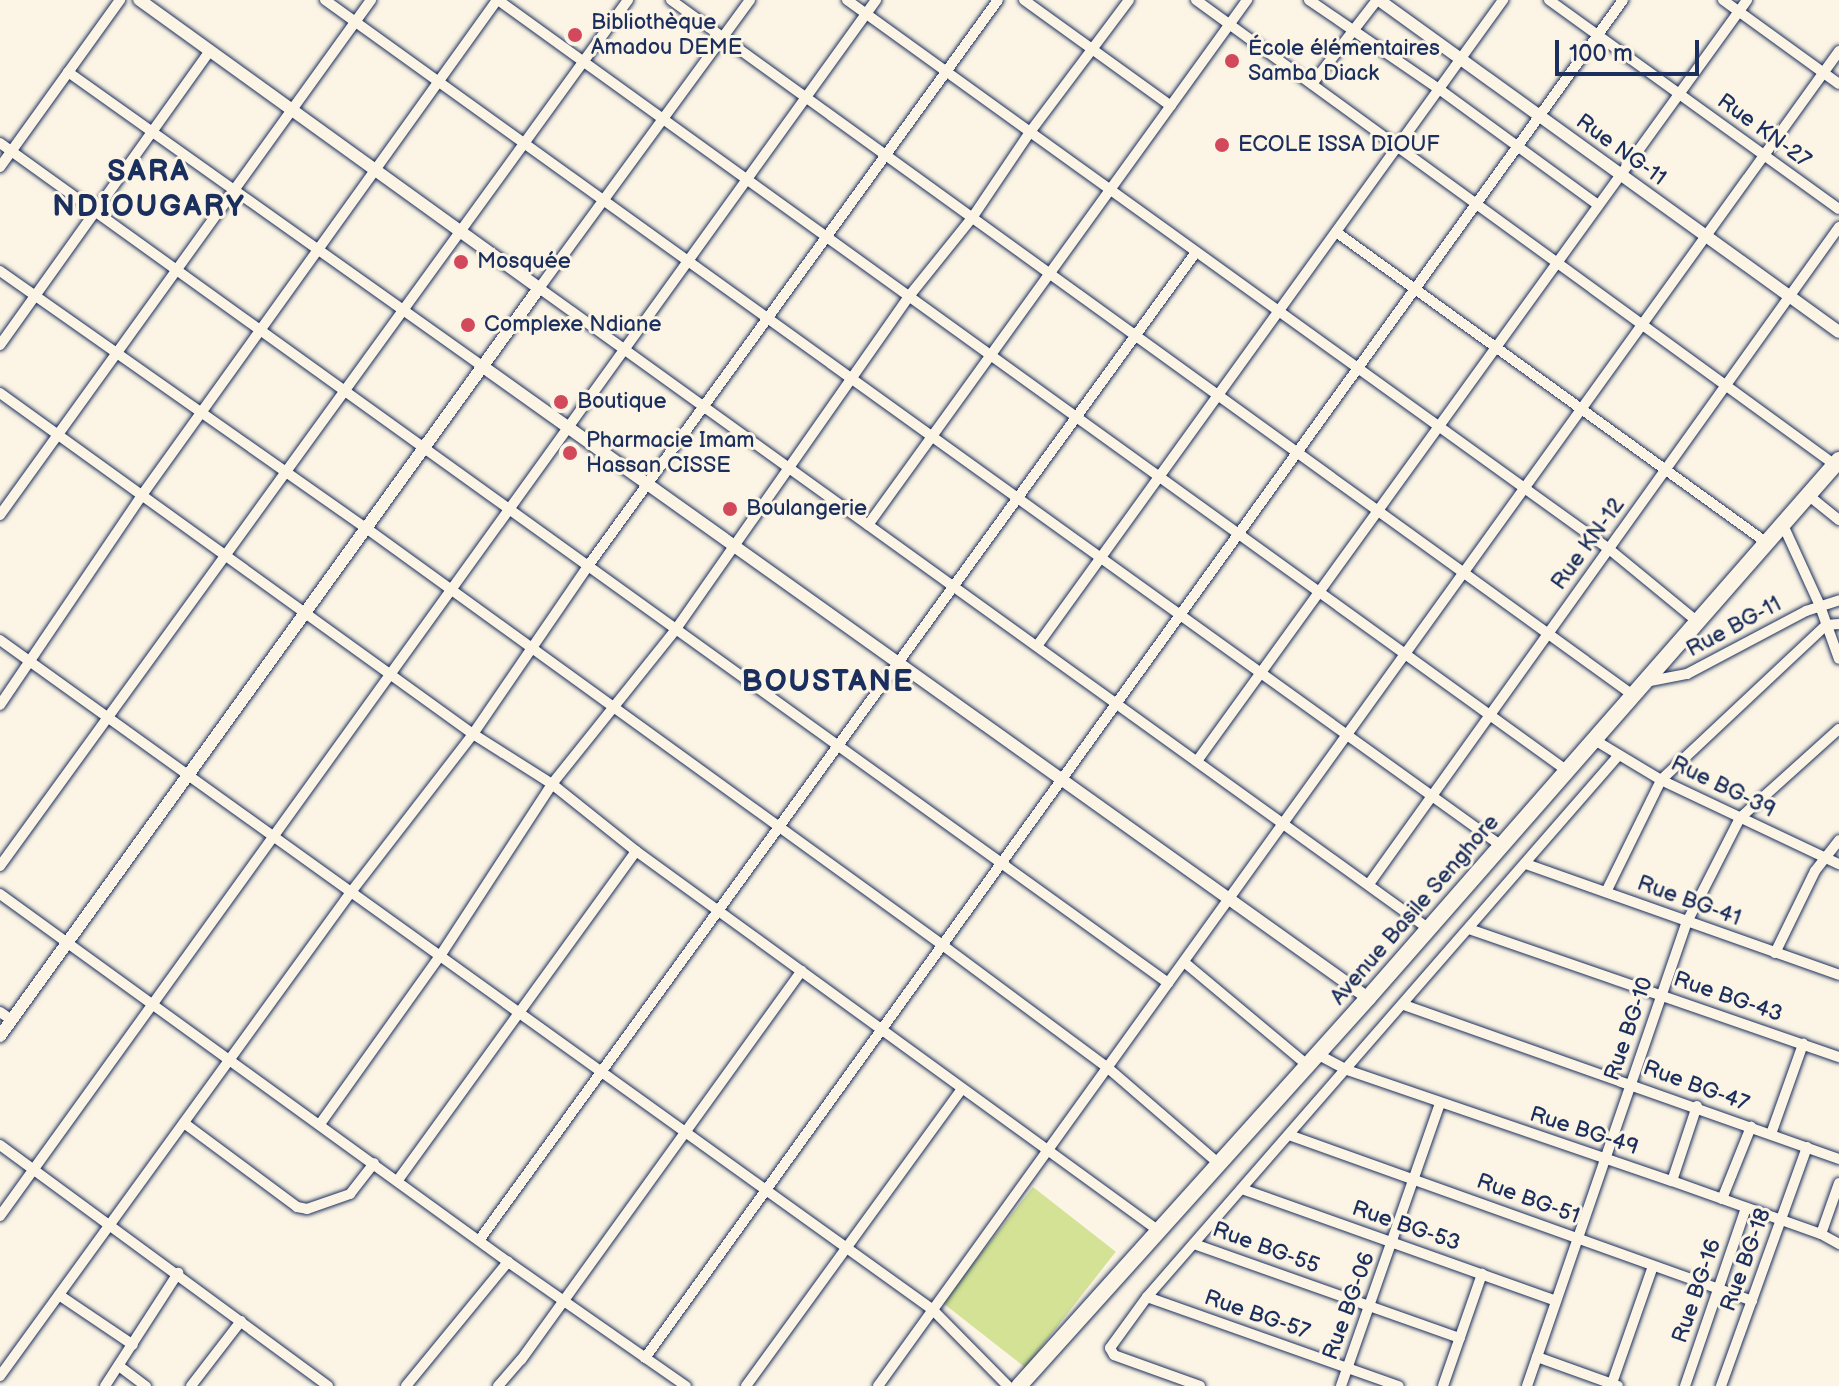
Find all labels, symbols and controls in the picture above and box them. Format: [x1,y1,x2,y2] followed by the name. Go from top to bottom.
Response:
[591,9,742,60] place label: Bibliothèque Amadou DEME
[1559,24,1703,74] scale bar
[566,26,584,44] marker: Bibliothèque Amadou DEME
[1248,35,1440,86] place label: École élémentaires Samba Diack
[1569,39,1633,68] text: 100 m
[1223,52,1241,70] marker: École élémentaires Samba Diack
[1712,88,1816,174] street label: Rue KN-27
[1571,108,1671,192] street label: Rue NG-11
[1238,132,1439,158] place label: ECOLE ISSA DIOUF
[1213,136,1231,154] marker: ECOLE ISSA DIOUF
[52,154,246,224] district label: SARA NDIOUGARY
[477,249,571,275] place label: Mosquée
[452,253,470,271] marker: Mosquée
[484,312,661,338] place label: Complexe Ndiane
[459,316,477,334] marker: Complexe Ndiane
[577,389,667,415] place label: Boutique
[552,393,570,411] marker: Boutique
[586,427,755,478] place label: Pharmacie Imam Hassan CISSE
[561,444,579,462] marker: Pharmacie Imam Hassan CISSE
[1546,493,1630,595] street label: Rue KN-12
[746,496,867,522] place label: Boulangerie
[721,500,739,518] marker: Boulangerie
[1682,591,1786,663] street label: Rue BG-11
[741,664,915,700] district label: BOUSTANE
[1667,750,1779,824] street label: Rue BG-39
[1325,809,1505,1011] street label: Avenue Basile Senghore
[1634,870,1744,932] street label: Rue BG-41
[1670,966,1786,1028] street label: Rue BG-43
[1599,974,1659,1084] street label: Rue BG-10
[1639,1055,1753,1117] street label: Rue BG-47
[1526,1101,1642,1161] street label: Rue BG-49
[1473,1168,1583,1230] street label: Rue BG-51
[1348,1195,1464,1257] street label: Rue BG-53
[1715,1205,1777,1315] street label: Rue BG-18
[1209,1216,1323,1280] street label: Rue BG-55
[1667,1235,1727,1347] street label: Rue BG-16
[1317,1248,1381,1364] street label: Rue BG-06
[1201,1285,1313,1345] street label: Rue BG-57

